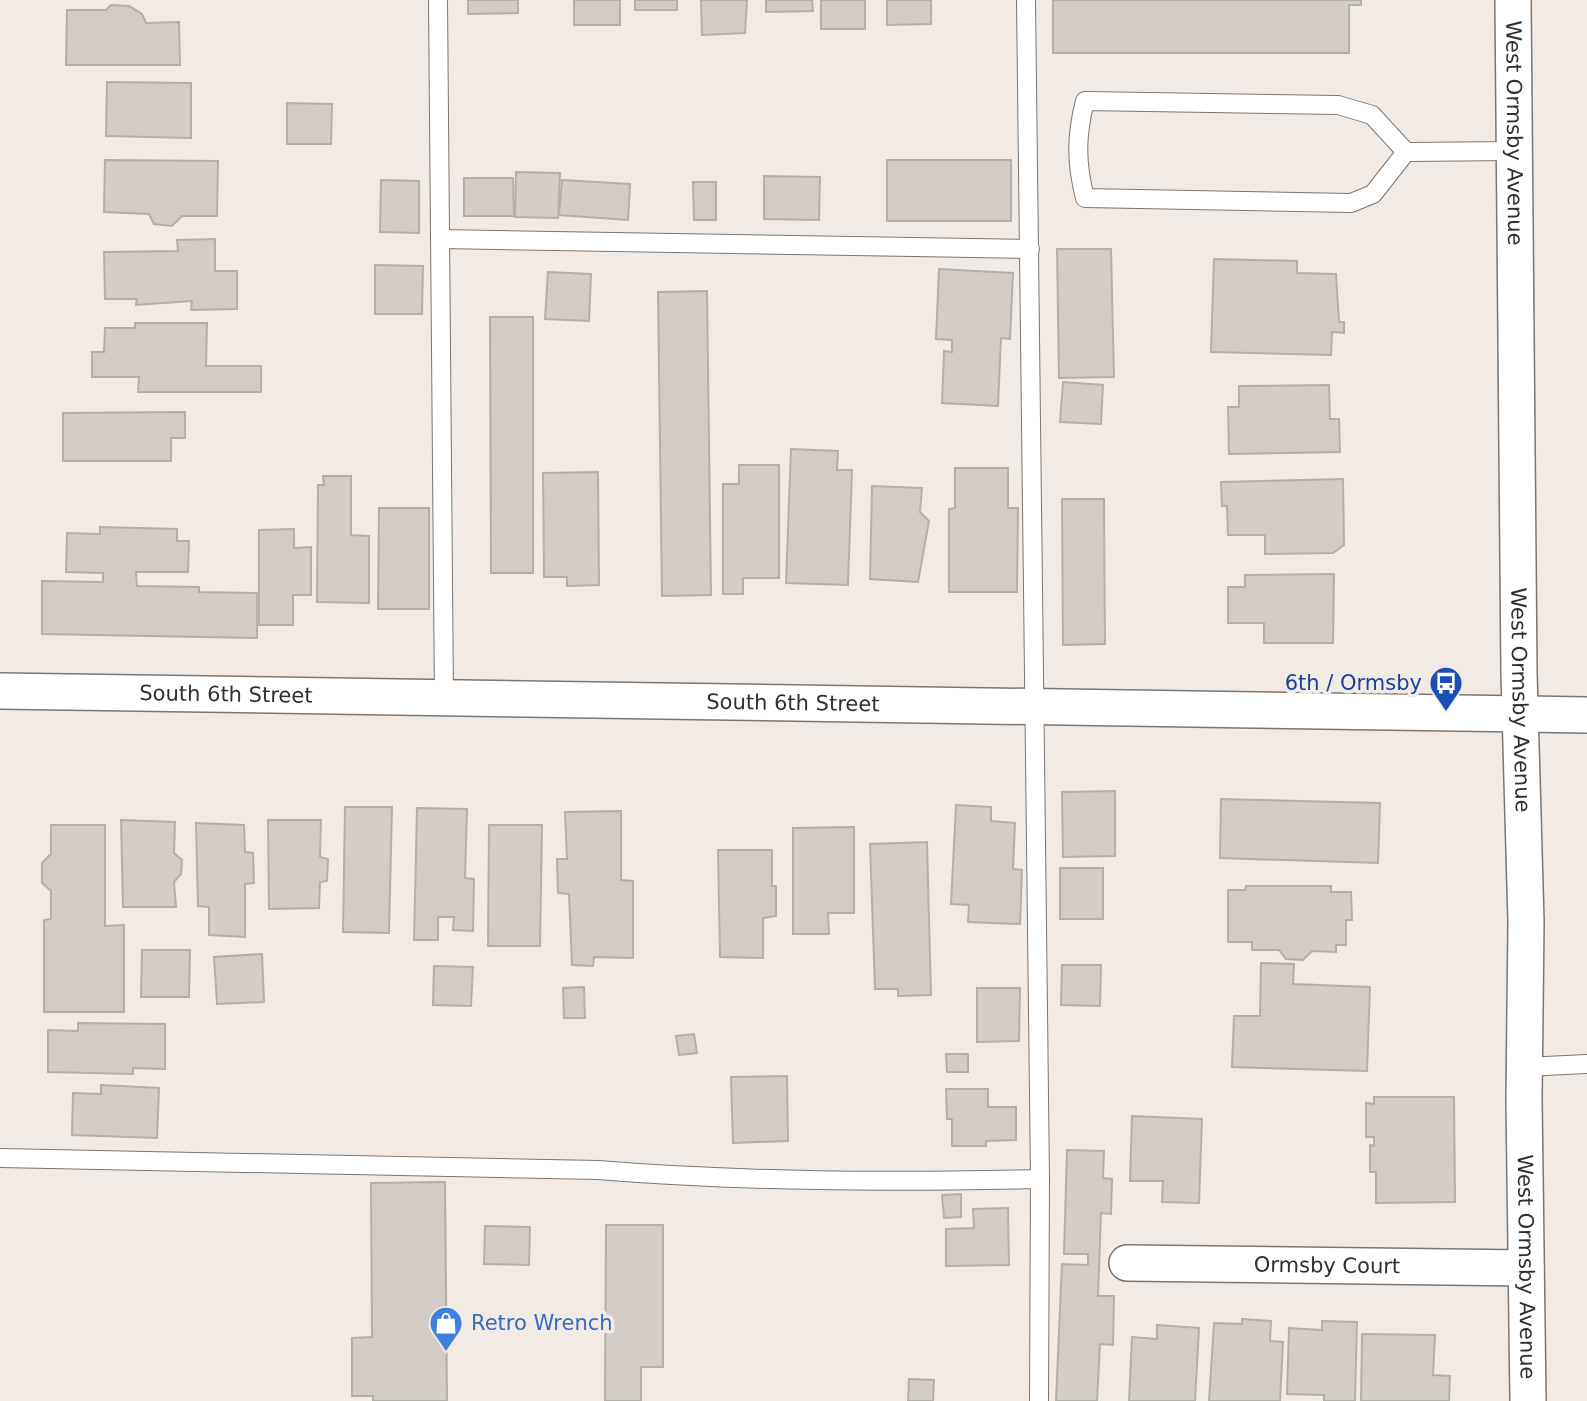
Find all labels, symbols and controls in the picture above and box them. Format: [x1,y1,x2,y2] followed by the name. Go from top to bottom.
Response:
[1501,20,1527,246] street label: West Ormsby Avenue
[1506,587,1535,813] street label: West Ormsby Avenue
[1427,664,1465,713] bus stop icon: 6th / Ormsby
[1285,671,1422,695] place label: 6th / Ormsby
[139,681,313,708] street label: South 6th Street
[706,690,880,716] street label: South 6th Street
[1513,1154,1540,1380] street label: West Ormsby Avenue
[1254,1253,1400,1278] street label: Ormsby Court
[427,1304,465,1353] shop icon: Retro Wrench
[471,1311,613,1335] place label: Retro Wrench

